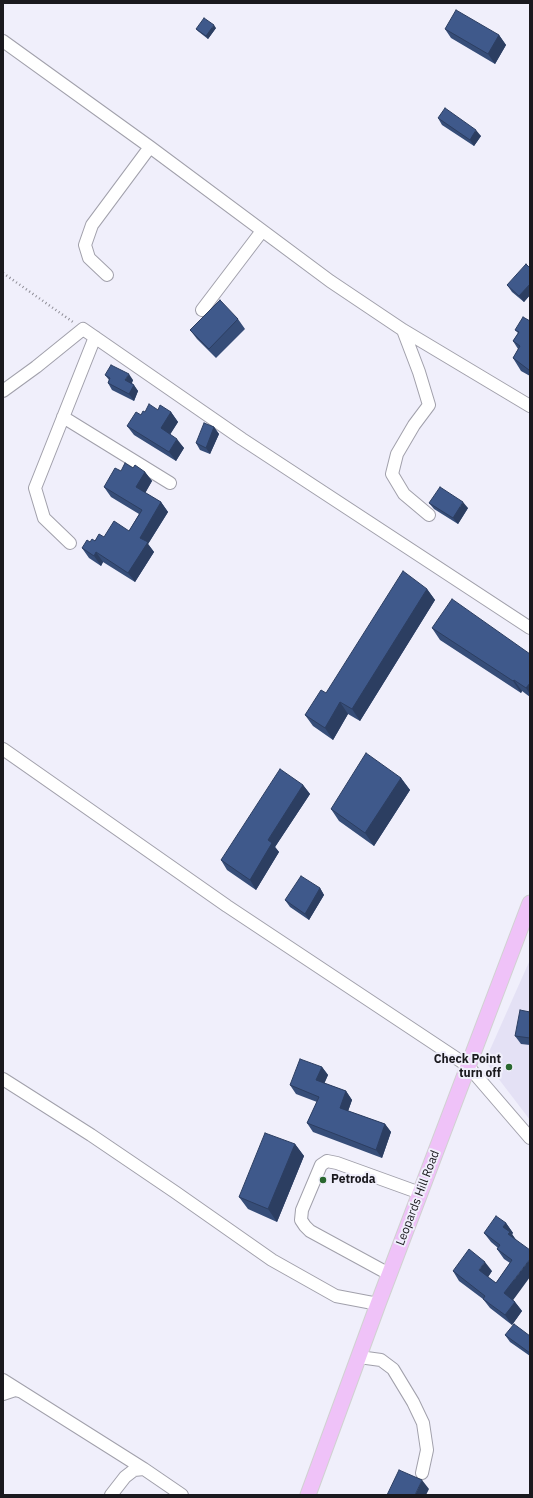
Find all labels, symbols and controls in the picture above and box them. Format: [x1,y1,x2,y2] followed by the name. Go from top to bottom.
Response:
[434,1053,501,1081] place label: Check Point turn off
[504,1062,514,1072] marker: Check Point turn off
[393,1148,443,1248] street label: Leopards Hill Road
[331,1173,376,1187] place label: Petroda
[318,1175,328,1185] marker: Petroda

